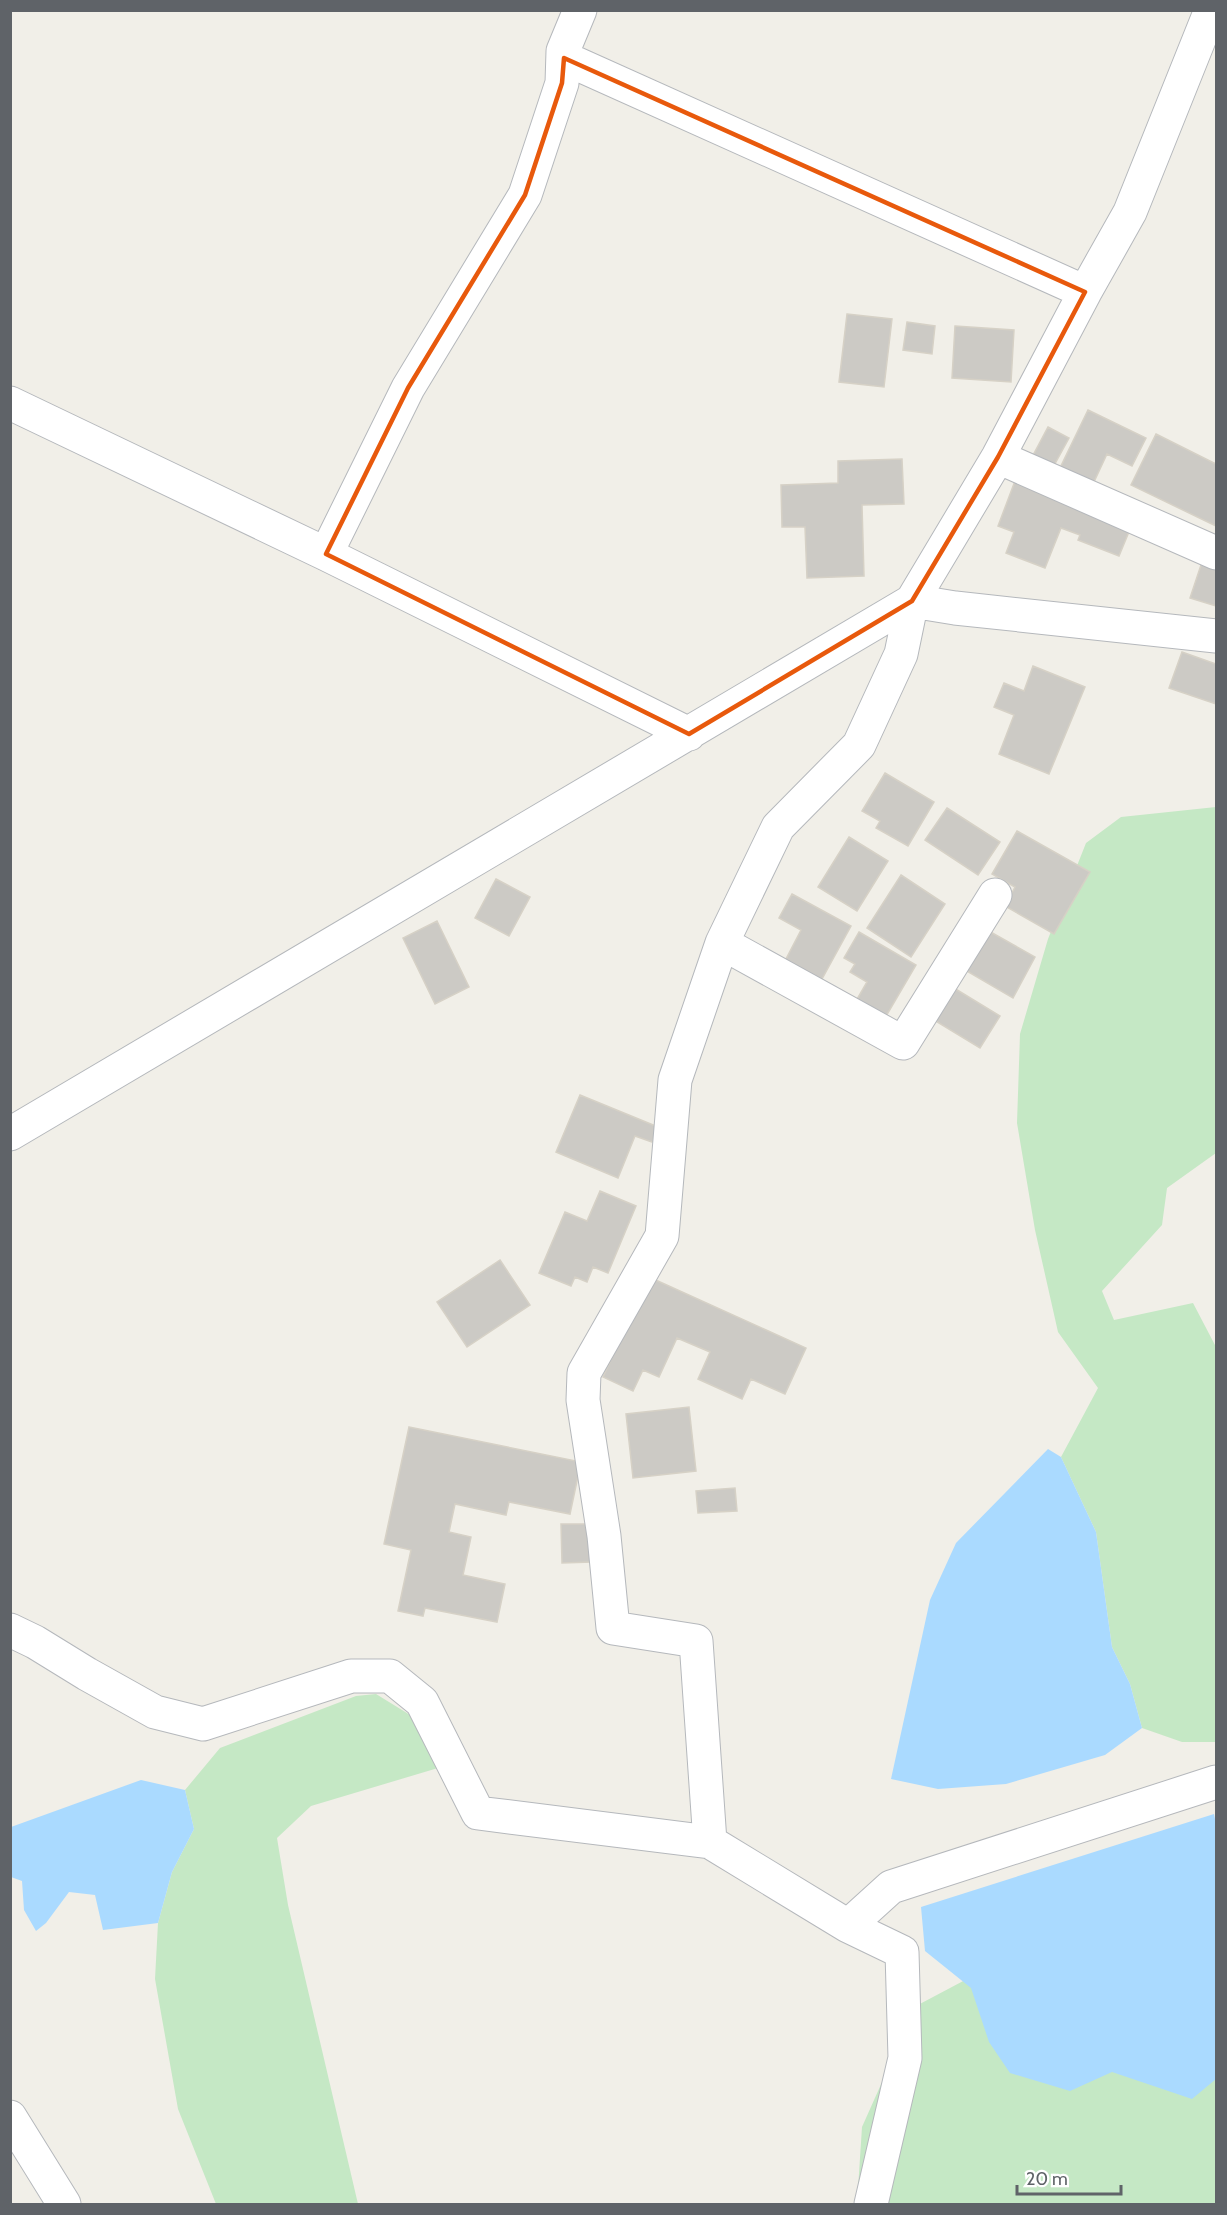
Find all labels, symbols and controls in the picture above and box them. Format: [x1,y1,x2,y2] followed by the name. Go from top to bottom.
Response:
[1017,2158,1120,2196] scale bar
[1026,2168,1068,2190] text: 20 m

